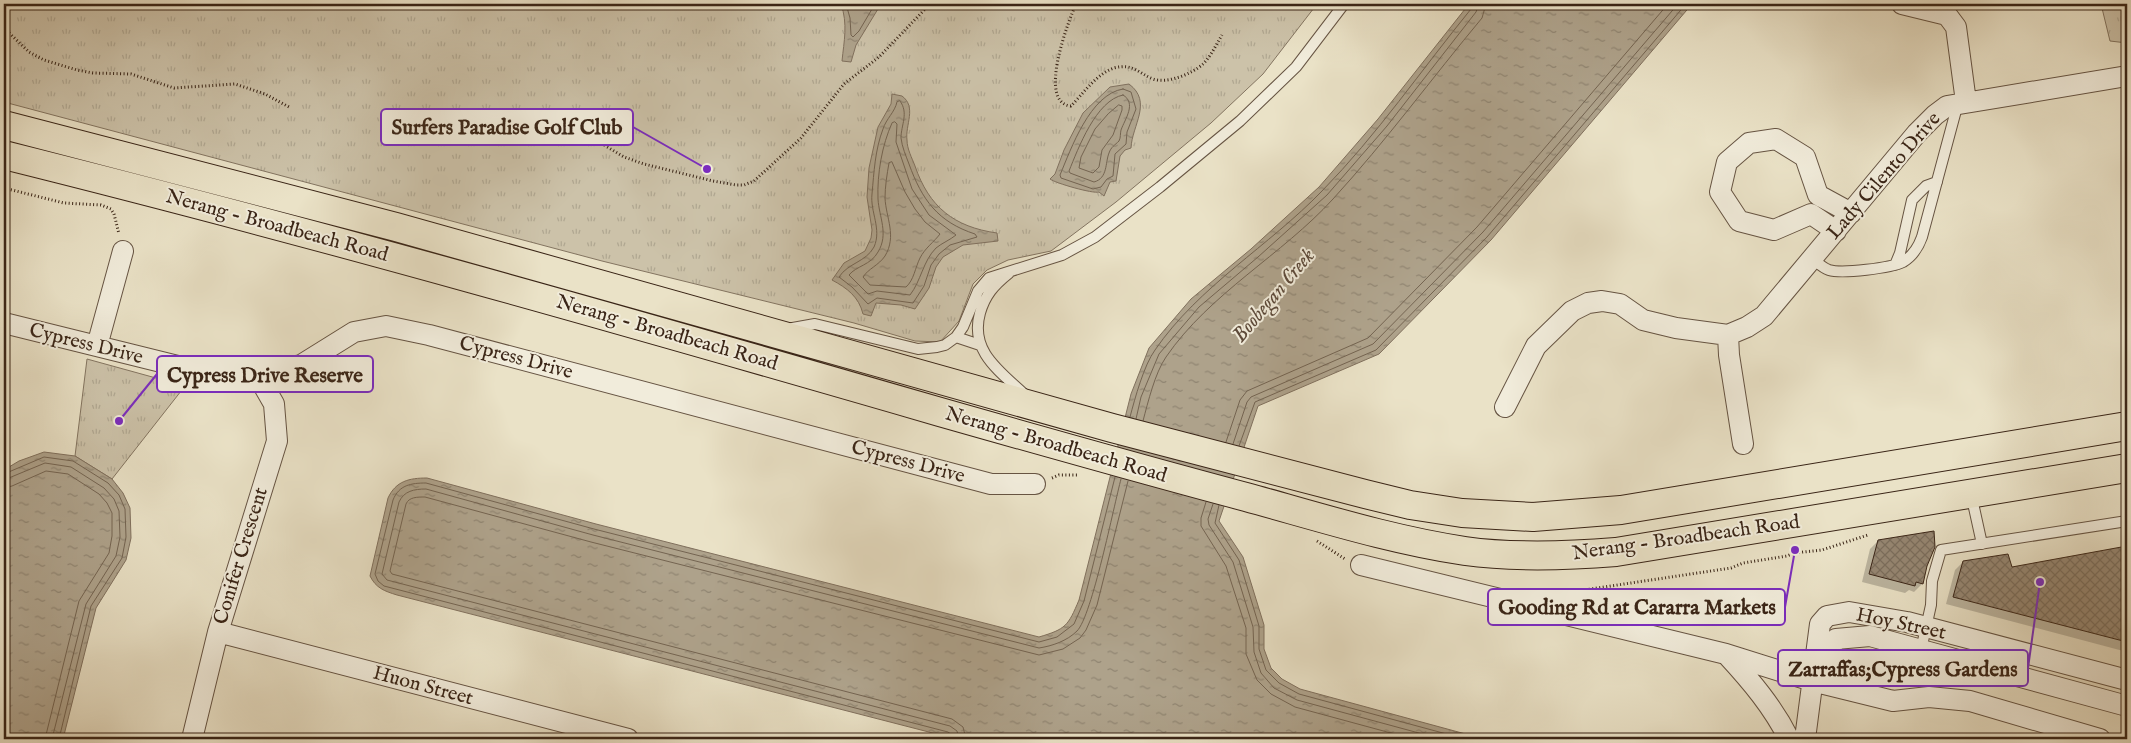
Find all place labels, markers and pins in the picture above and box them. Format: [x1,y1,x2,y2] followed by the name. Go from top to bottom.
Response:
[381,109,633,145] callout: Surfers Paradise Golf Club
[157,356,373,392] callout: Cypress Drive Reserve
[1488,589,1785,625] callout: Gooding Rd at Cararra Markets
[1778,650,2028,686] callout: Zarraffas;Cypress Gardens

